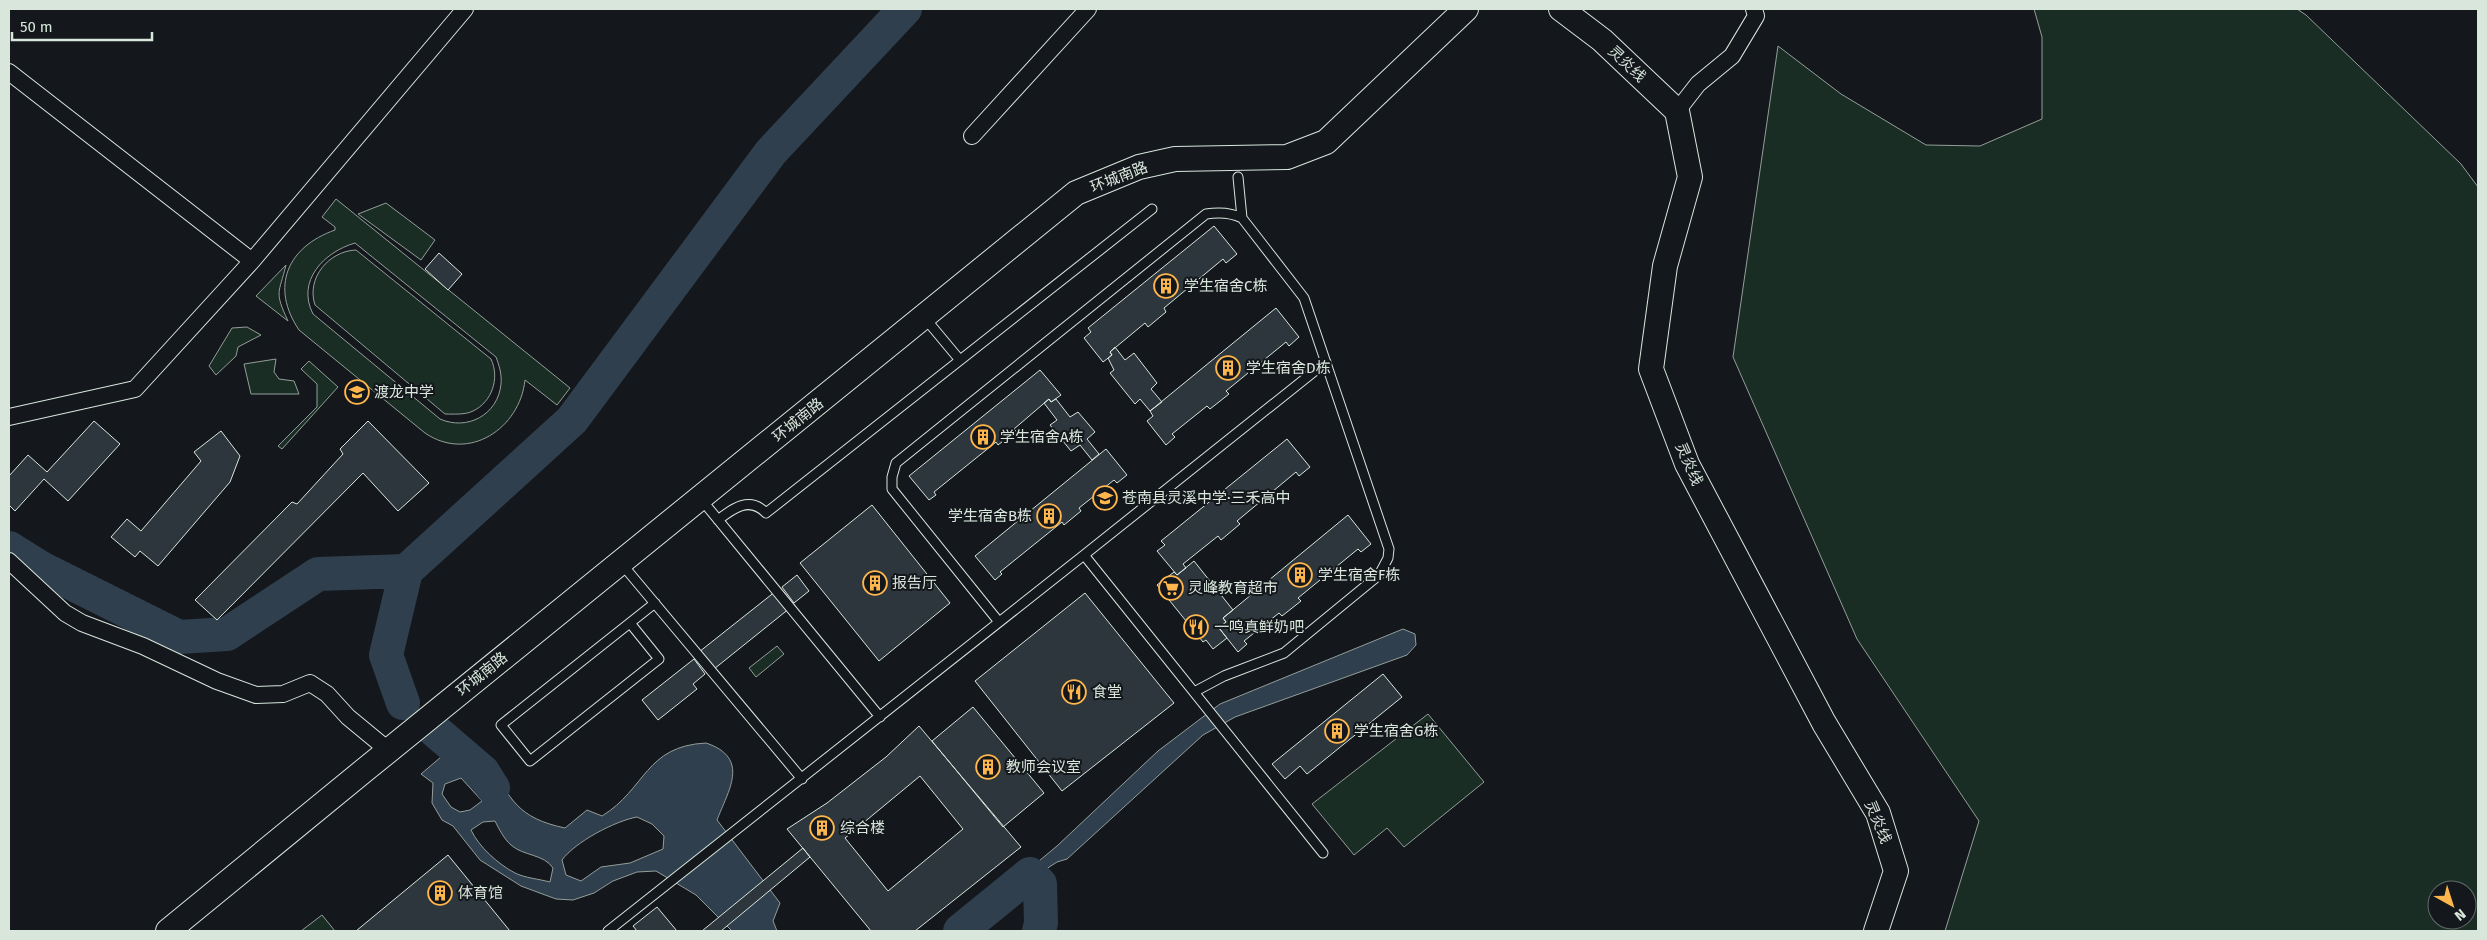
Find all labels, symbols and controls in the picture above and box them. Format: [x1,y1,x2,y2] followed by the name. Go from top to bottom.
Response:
[12,10,152,42] scale bar
[20,18,53,36] text: 50 m
[1604,42,1650,86] street label: 灵炎线
[1088,158,1150,196] street label: 环城南路
[1153,273,1179,299] building icon: 学生宿舍C栋
[1184,277,1267,295] place label: 学生宿舍C栋
[1215,355,1241,381] building icon: 学生宿舍D栋
[1246,359,1331,377] place label: 学生宿舍D栋
[344,379,370,405] school or university icon: 渡龙中学
[374,383,434,401] place label: 渡龙中学
[769,394,827,446] street label: 环城南路
[970,424,996,450] building icon: 学生宿舍A栋
[1000,428,1084,446] place label: 学生宿舍A栋
[1672,440,1706,488] street label: 灵炎线
[1092,485,1118,511] school or university icon: 苍南县灵溪中学·三禾高中
[1122,489,1291,507] place label: 苍南县灵溪中学·三禾高中
[1036,503,1062,529] building icon: 学生宿舍B栋
[948,507,1032,525] place label: 学生宿舍B栋
[1287,562,1313,588] building icon: 学生宿舍F栋
[1318,566,1400,584] place label: 学生宿舍F栋
[862,570,888,596] building icon: 报告厅
[892,574,937,592] place label: 报告厅
[1158,575,1184,601] supermarket icon: 灵峰教育超市
[1188,579,1278,597] place label: 灵峰教育超市
[1183,614,1209,640] restaurant icon: 一鸣真鲜奶吧
[1214,618,1304,636] place label: 一鸣真鲜奶吧
[453,648,511,700] street label: 环城南路
[1061,679,1087,705] restaurant icon: 食堂
[1092,683,1122,701] place label: 食堂
[1324,718,1350,744] building icon: 学生宿舍G栋
[1354,722,1438,740] place label: 学生宿舍G栋
[975,754,1001,780] building icon: 教师会议室
[1006,758,1081,776] place label: 教师会议室
[1861,798,1895,846] street label: 灵炎线
[809,815,835,841] building icon: 综合楼
[840,819,885,837] place label: 综合楼
[427,880,453,906] building icon: 体育馆
[2427,880,2477,930] north arrow
[458,884,503,902] place label: 体育馆
[2451,905,2469,924] text: N

